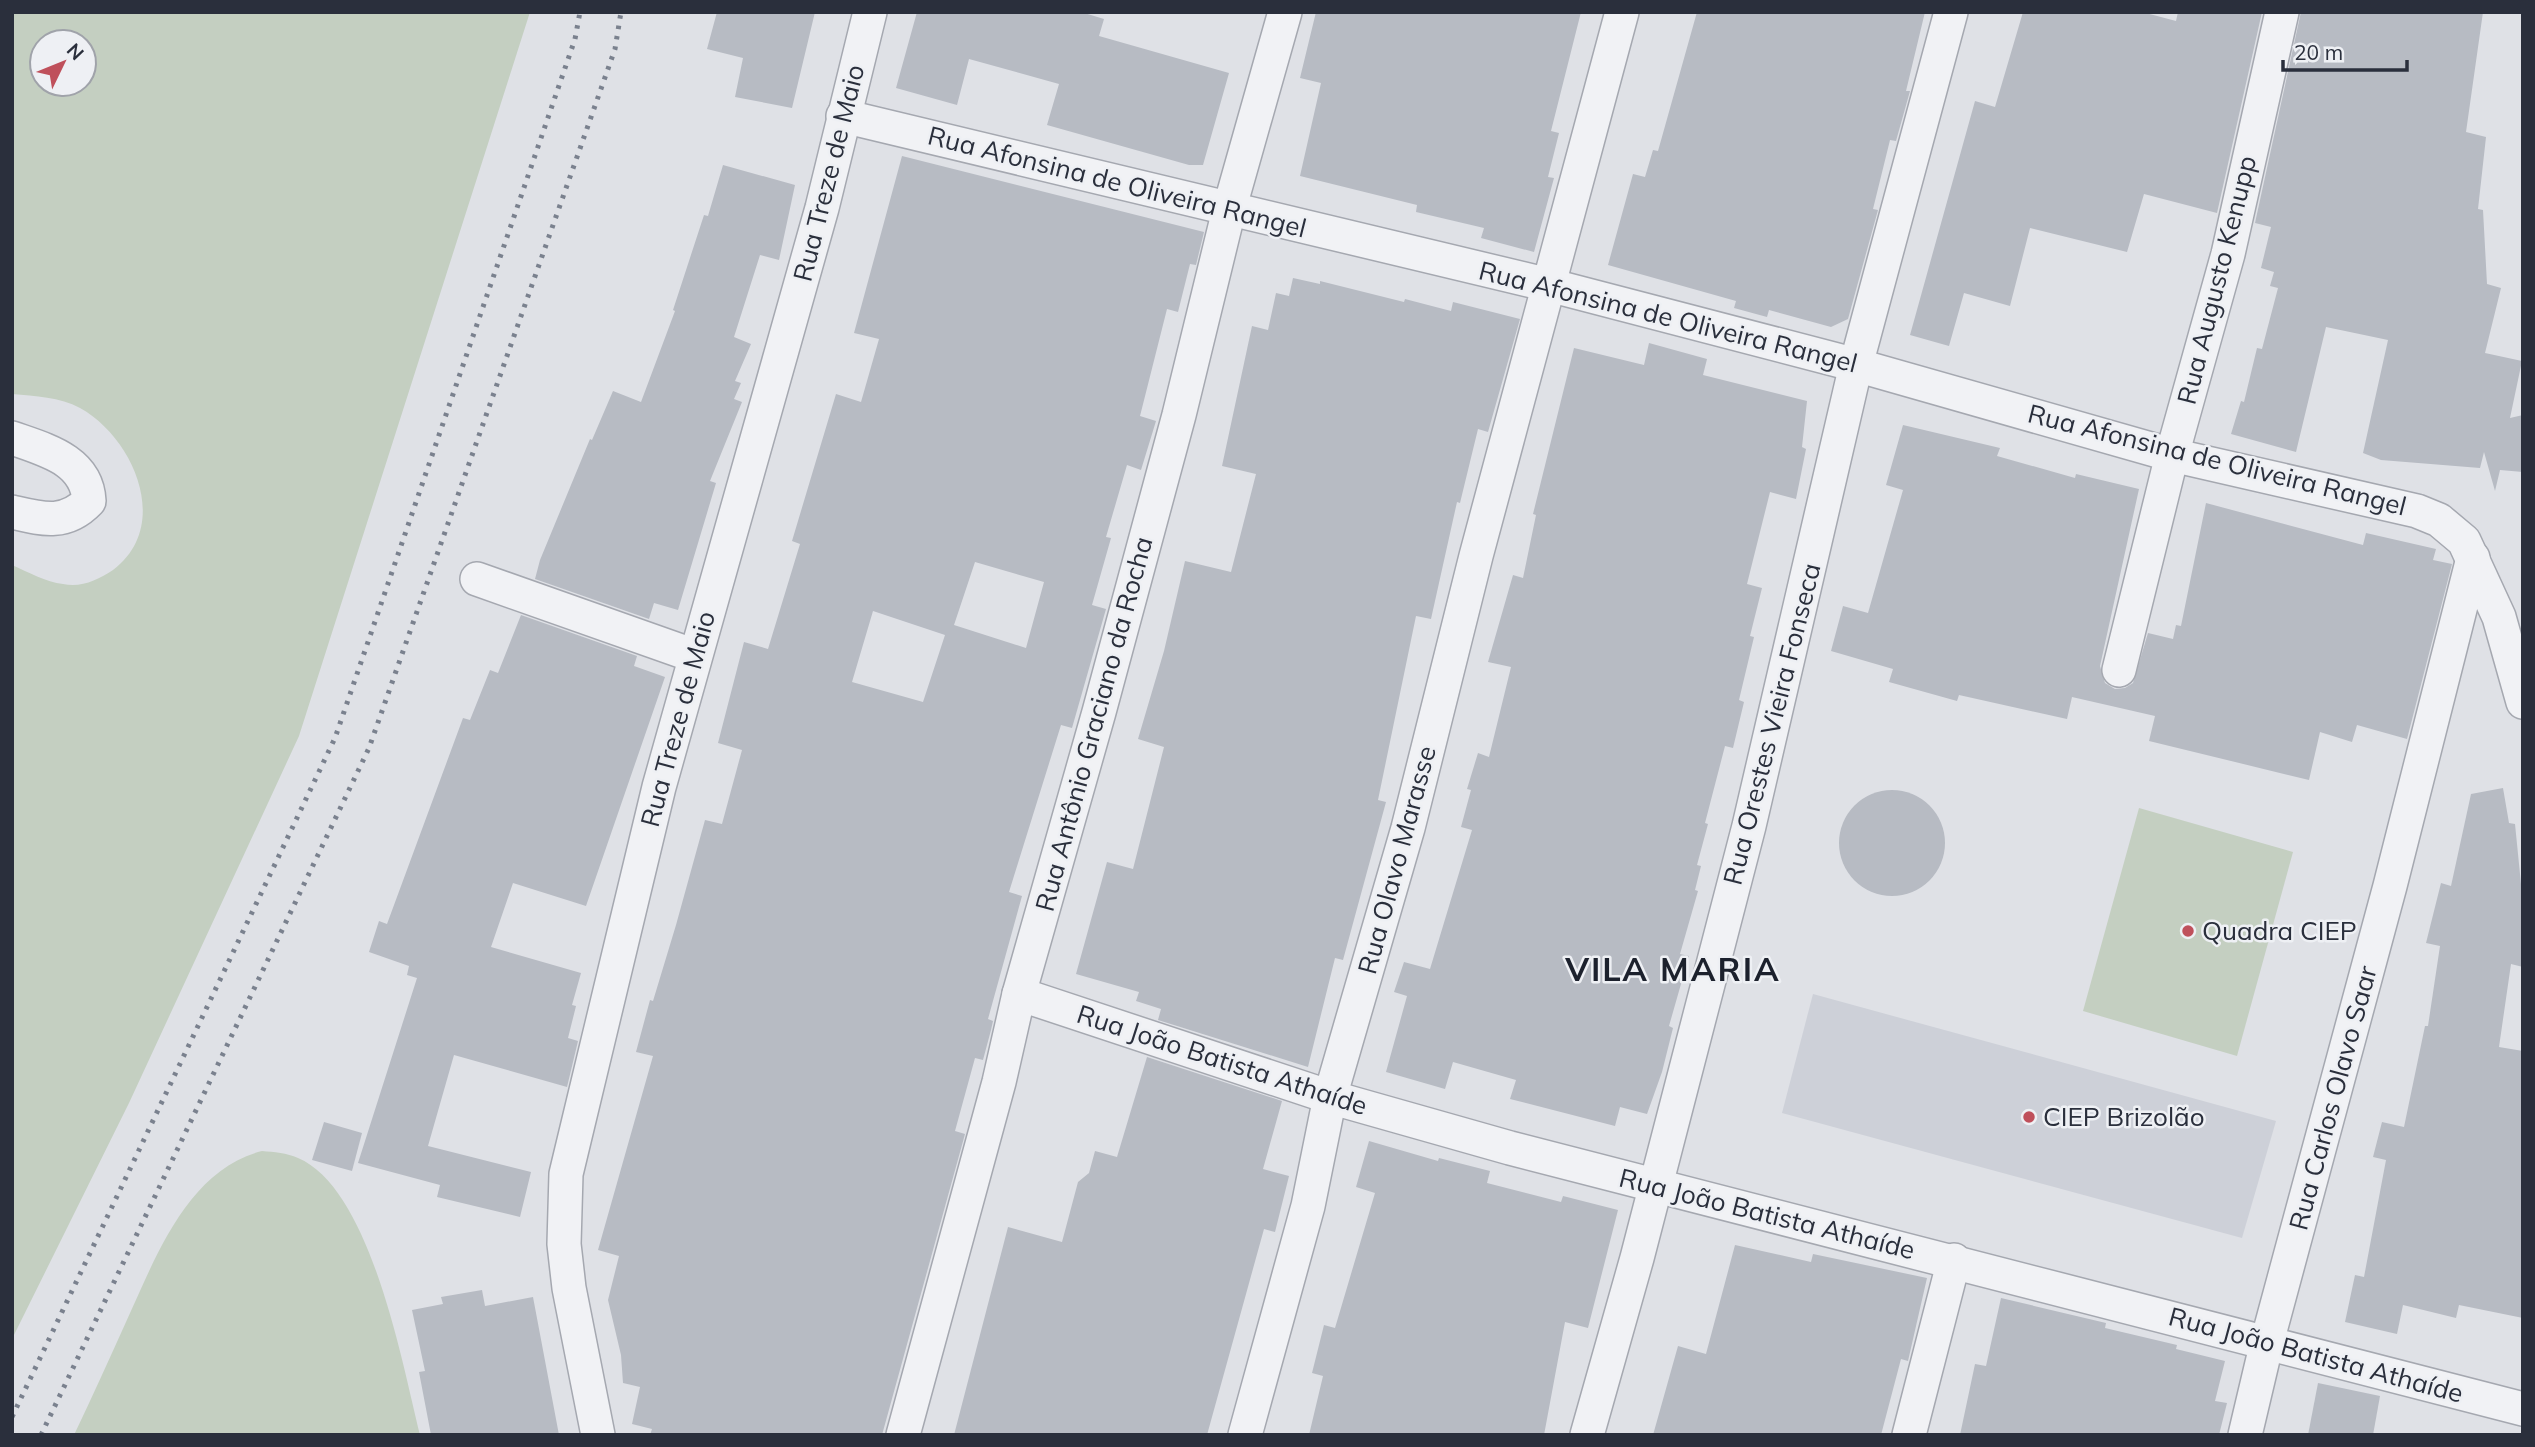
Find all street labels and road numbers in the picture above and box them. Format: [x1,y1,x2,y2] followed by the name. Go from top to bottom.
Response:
[786,61,871,285] street label: Rua Treze de Maio
[924,118,1310,245] street label: Rua Afonsina de Oliveira Rangel
[2170,152,2263,408] street label: Rua Augusto Kenupp
[1475,253,1861,380] street label: Rua Afonsina de Oliveira Rangel
[2024,396,2410,523] street label: Rua Afonsina de Oliveira Rangel
[1028,533,1159,915] street label: Rua Antônio Graciano da Rocha
[1716,560,1827,888] street label: Rua Orestes Vieira Fonseca
[633,607,722,830] street label: Rua Treze de Maio
[1350,742,1443,978] street label: Rua Olavo Marasse
[2281,962,2384,1234] street label: Rua Carlos Olavo Saar
[1073,997,1372,1122] street label: Rua João Batista Athaíde
[1616,1161,1918,1266] street label: Rua João Batista Athaíde
[2165,1299,2467,1410] street label: Rua João Batista Athaíde

